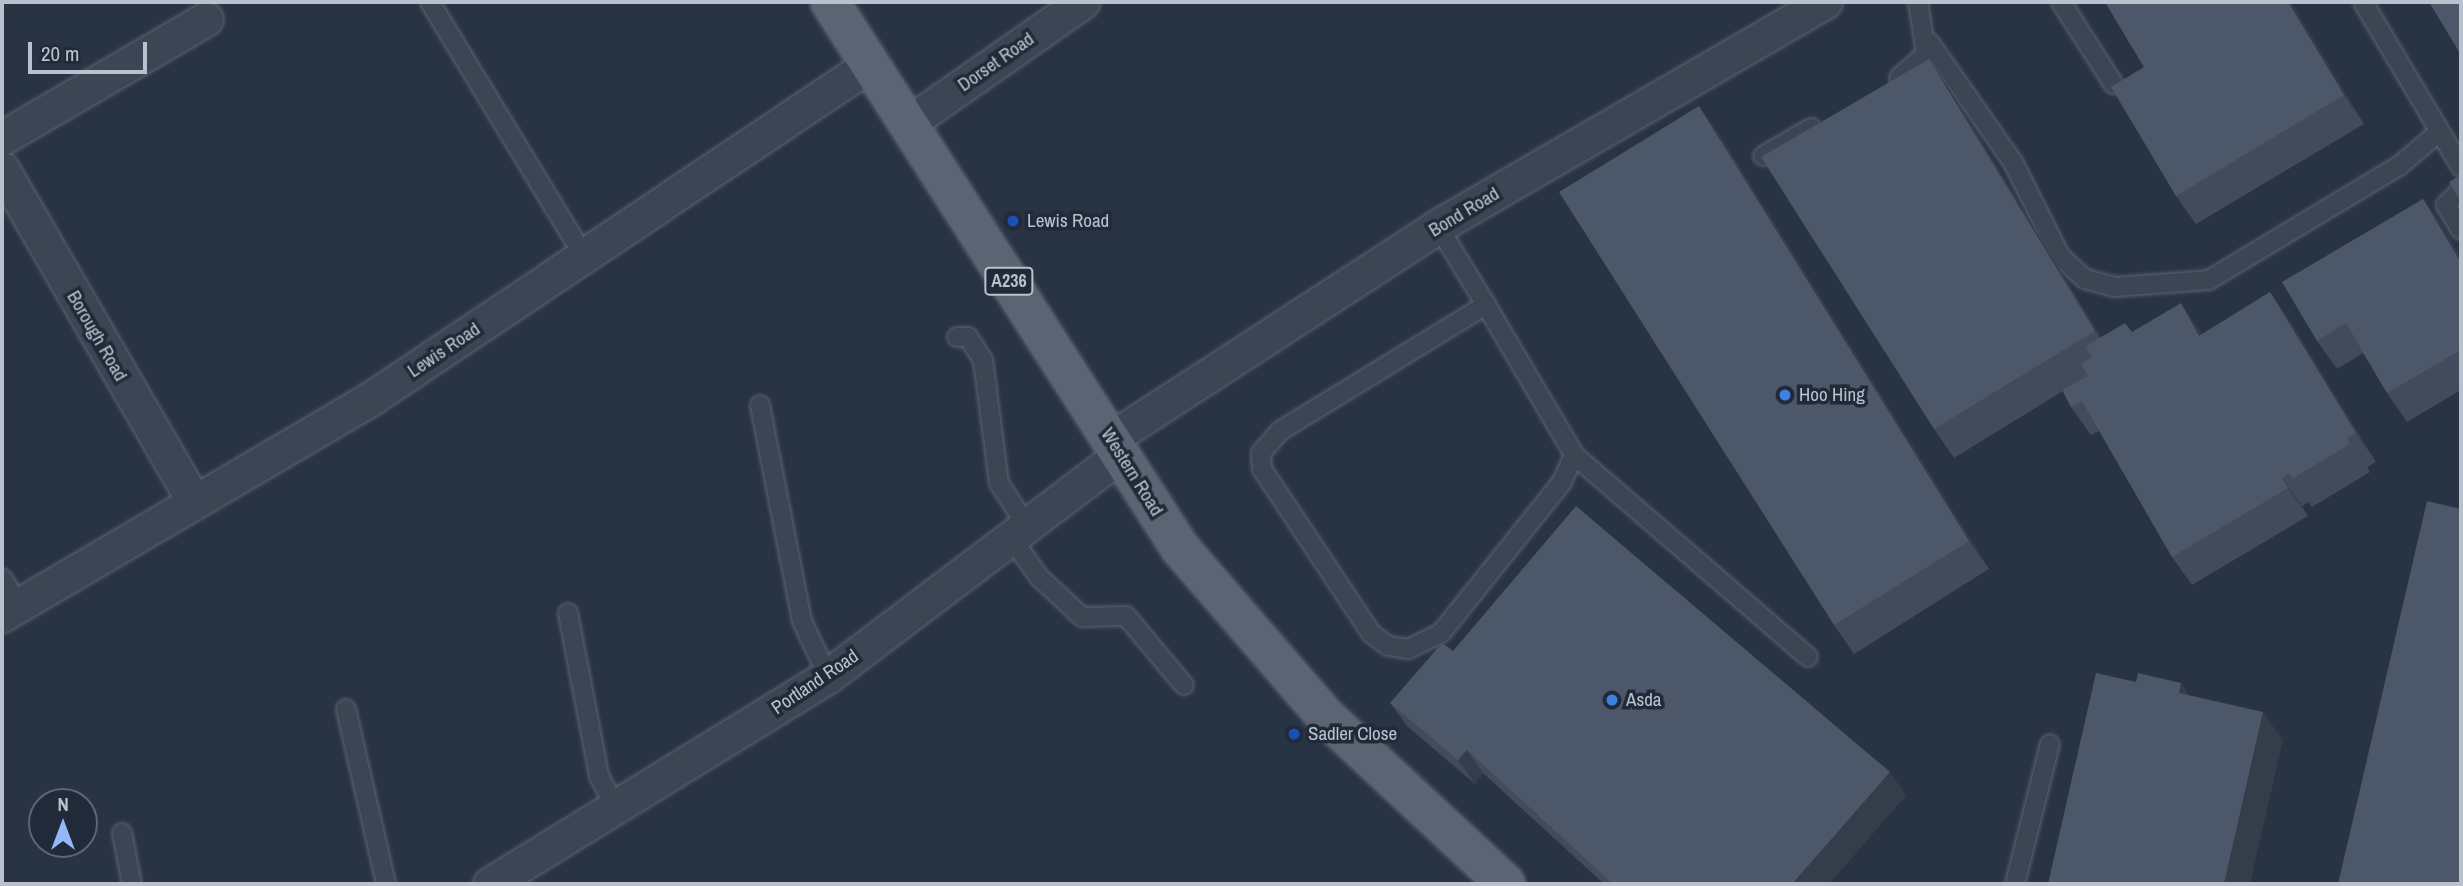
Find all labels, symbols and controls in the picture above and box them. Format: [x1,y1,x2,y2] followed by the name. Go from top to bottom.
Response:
[32,28,150,72] scale bar
[954,28,1038,96] street label: Dorset Road
[41,39,79,68] text: 20 m
[1425,182,1503,242] street label: Bond Road
[1027,210,1109,232] place label: Lewis Road
[1005,213,1021,229] marker: Lewis Road
[983,267,1035,296] road number: A236
[62,287,132,385] street label: Borough Road
[404,318,484,382] street label: Lewis Road
[1799,384,1865,406] place label: Hoo Hing
[1777,387,1793,403] marker: Hoo Hing
[1096,424,1168,520] street label: Western Road
[767,645,863,719] street label: Portland Road
[1626,689,1662,711] place label: Asda
[1604,692,1620,708] marker: Asda
[1308,723,1397,745] place label: Sadler Close
[1286,726,1302,742] marker: Sadler Close
[28,788,98,858] north arrow
[57,791,69,817] text: N

